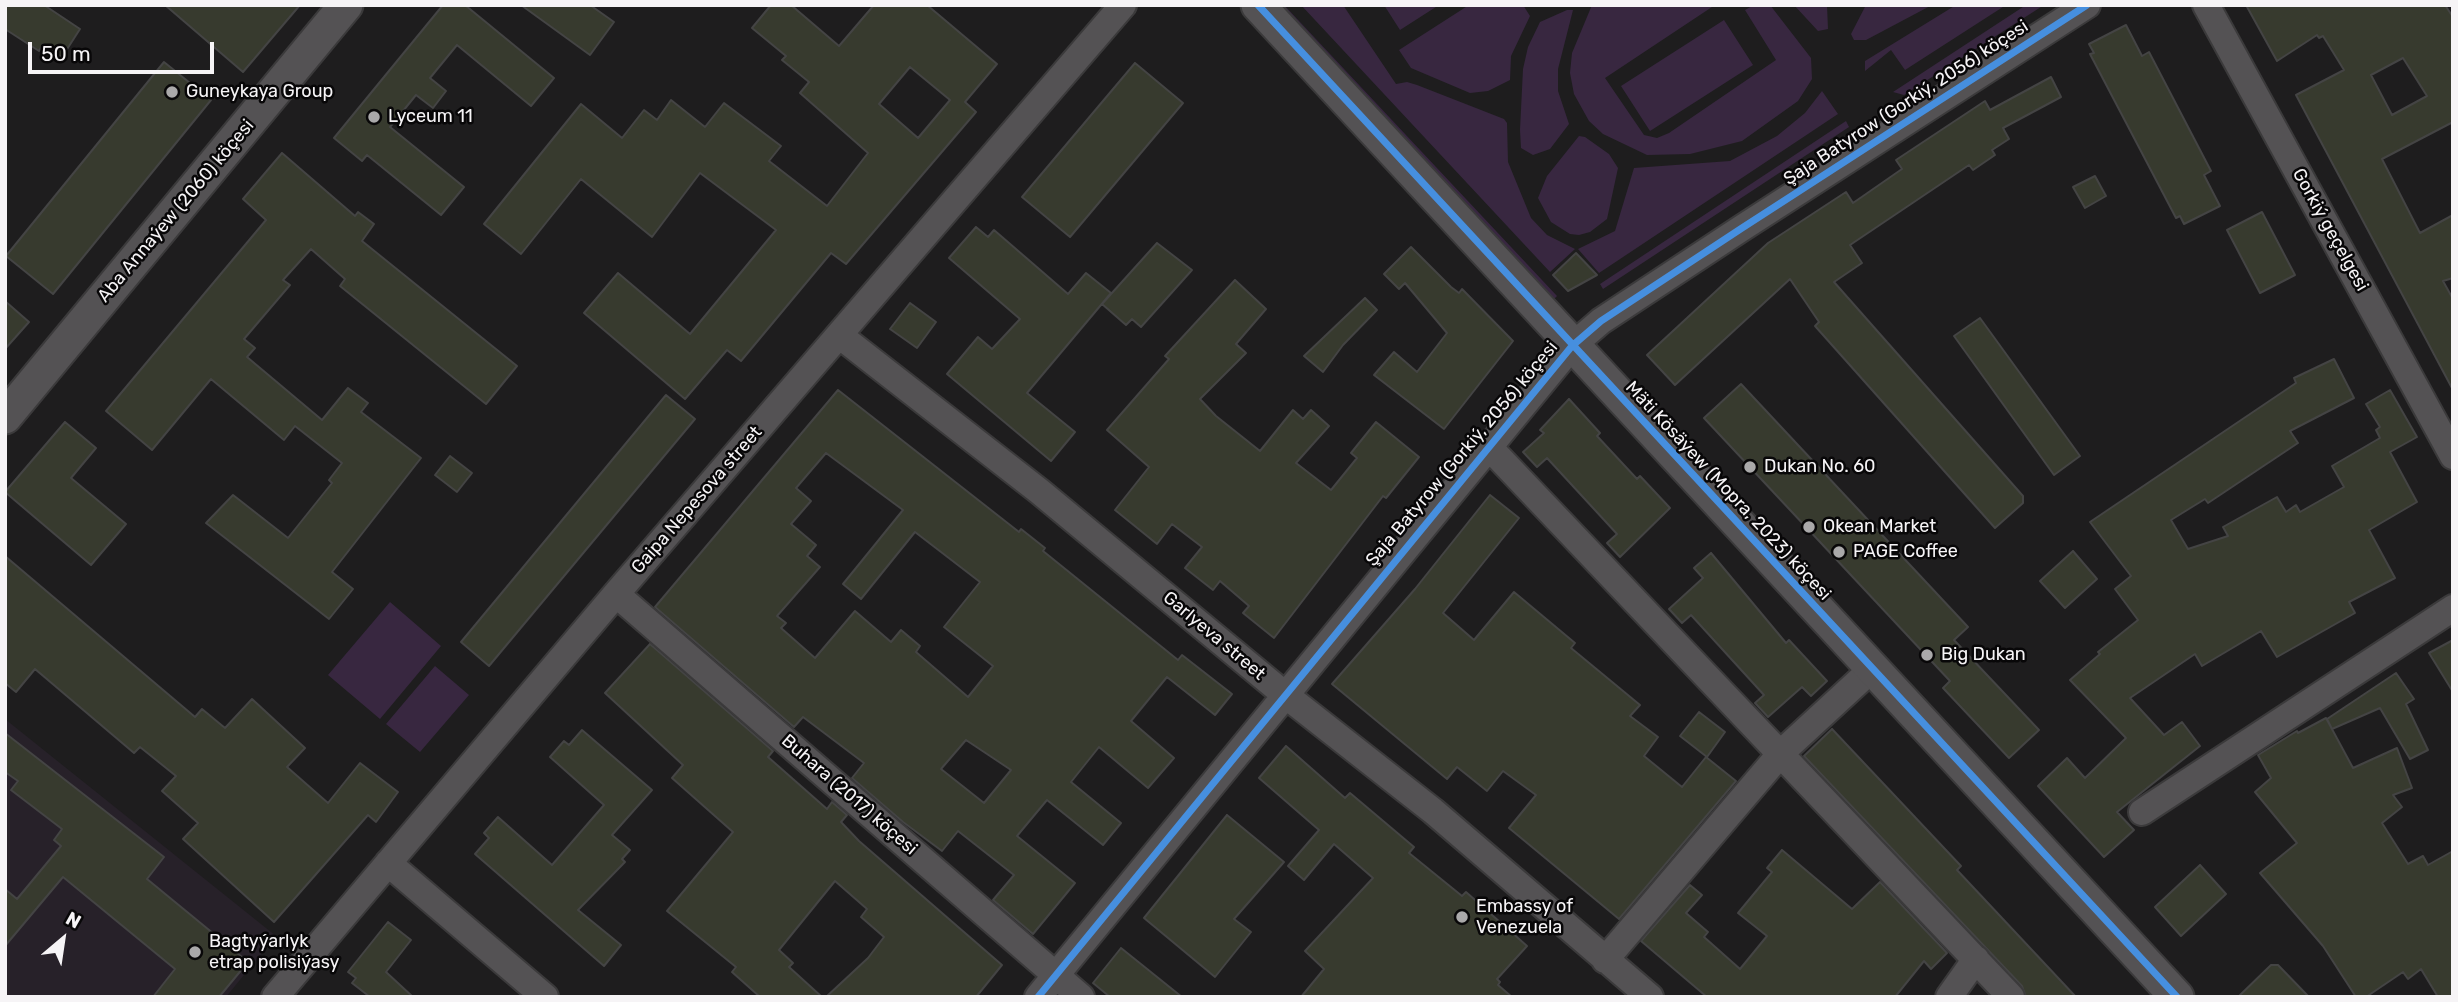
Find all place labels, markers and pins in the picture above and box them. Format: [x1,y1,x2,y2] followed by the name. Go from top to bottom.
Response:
[186,81,333,103] place label: Guneykaya Group
[164,84,180,100] marker: Guneykaya Group
[388,106,473,128] place label: Lyceum 11
[366,109,382,125] marker: Lyceum 11
[1764,456,1875,478] place label: Dukan No. 60
[1742,459,1758,475] marker: Dukan No. 60
[1823,516,1936,538] place label: Okean Market
[1801,519,1817,535] marker: Okean Market
[1853,541,1958,563] place label: PAGE Coffee
[1831,544,1847,560] marker: PAGE Coffee
[1941,644,2026,666] place label: Big Dukan
[1919,647,1935,663] marker: Big Dukan
[1476,896,1573,939] place label: Embassy of Venezuela
[1454,909,1470,925] marker: Embassy of Venezuela
[209,931,339,974] place label: Bagtyýarlyk etrap polisiýasy
[187,944,203,960] marker: Bagtyýarlyk etrap polisiýasy

